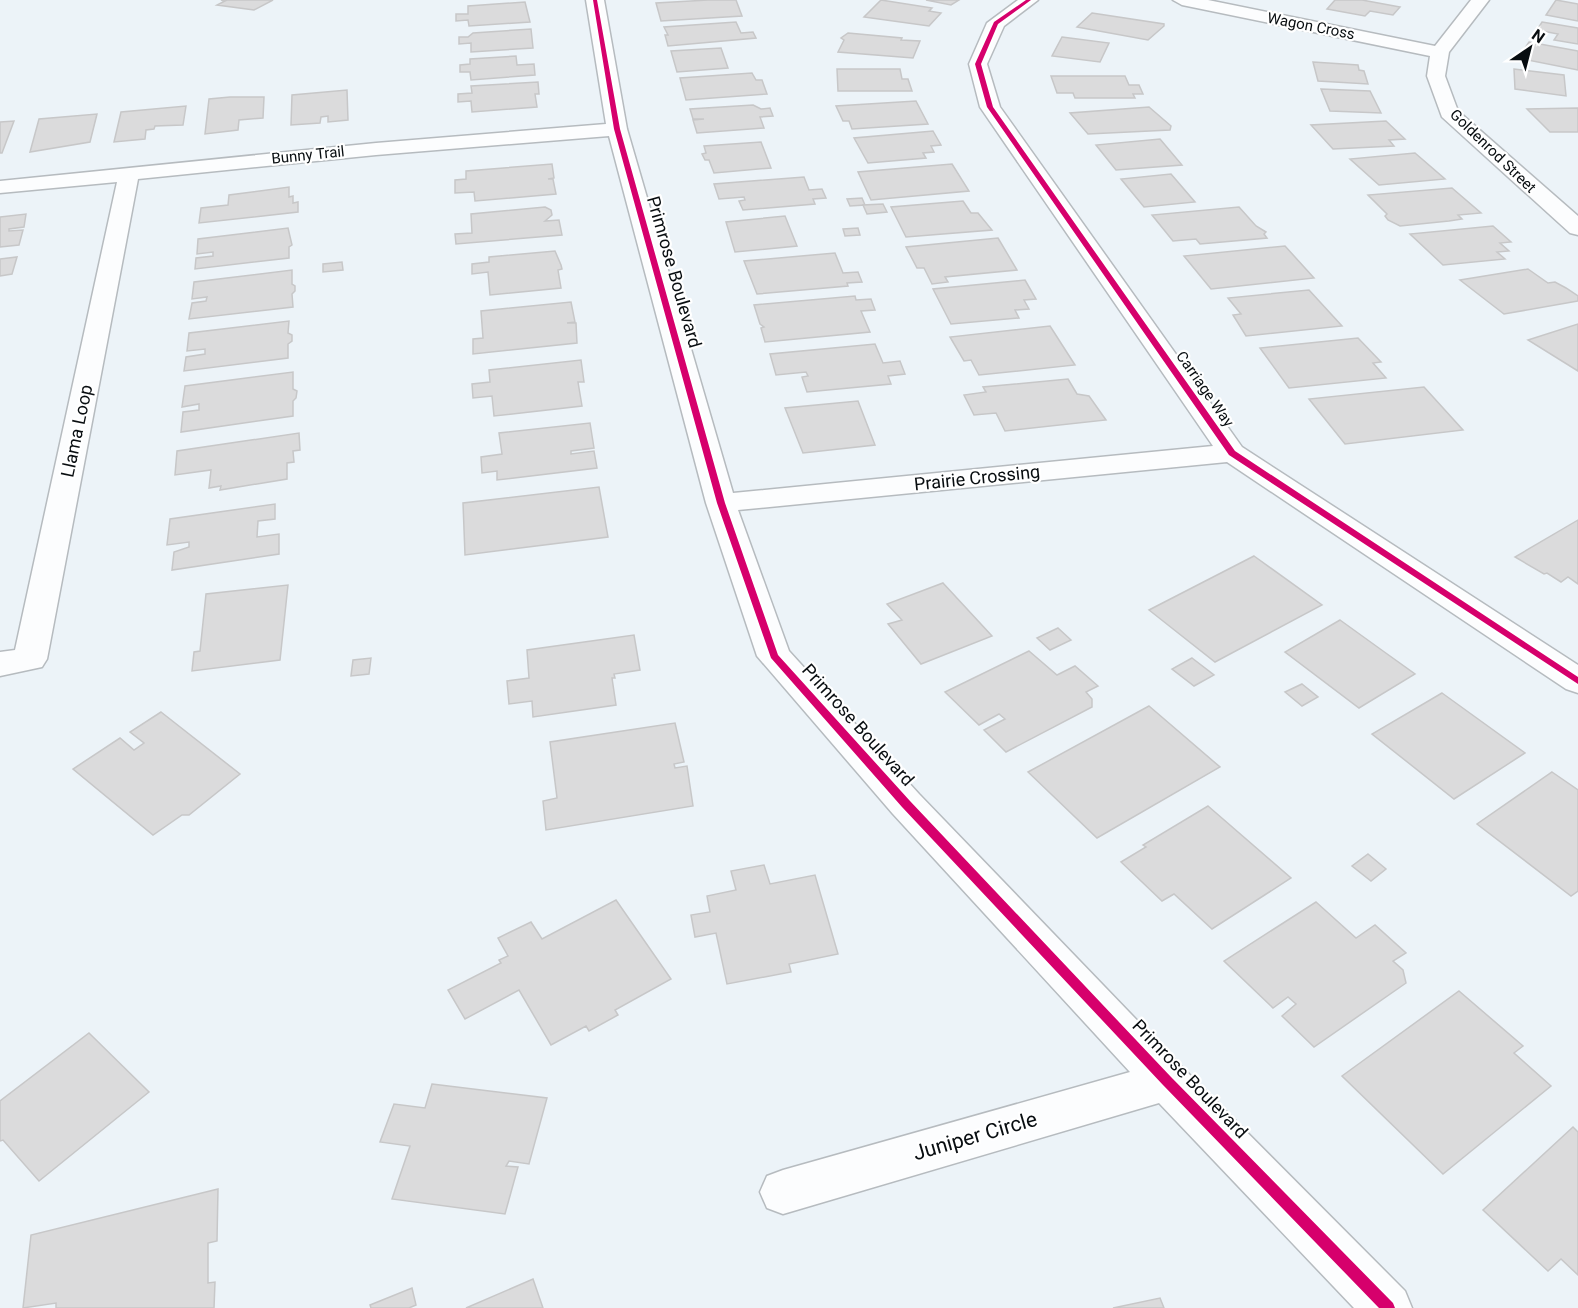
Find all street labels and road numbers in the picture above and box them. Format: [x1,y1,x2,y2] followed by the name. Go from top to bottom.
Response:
[1266,9,1356,43] street label: Wagon Cross
[1446,105,1540,197] street label: Goldenrod Street
[271,142,345,168] street label: Bunny Trail
[643,194,706,350] street label: Primrose Boulevard
[1172,348,1238,430] street label: Carriage Way
[56,383,97,479] street label: Llama Loop
[913,460,1041,495] street label: Prairie Crossing
[798,659,919,790] street label: Primrose Boulevard
[1128,1015,1252,1142] street label: Primrose Boulevard
[910,1107,1040,1165] street label: Juniper Circle

